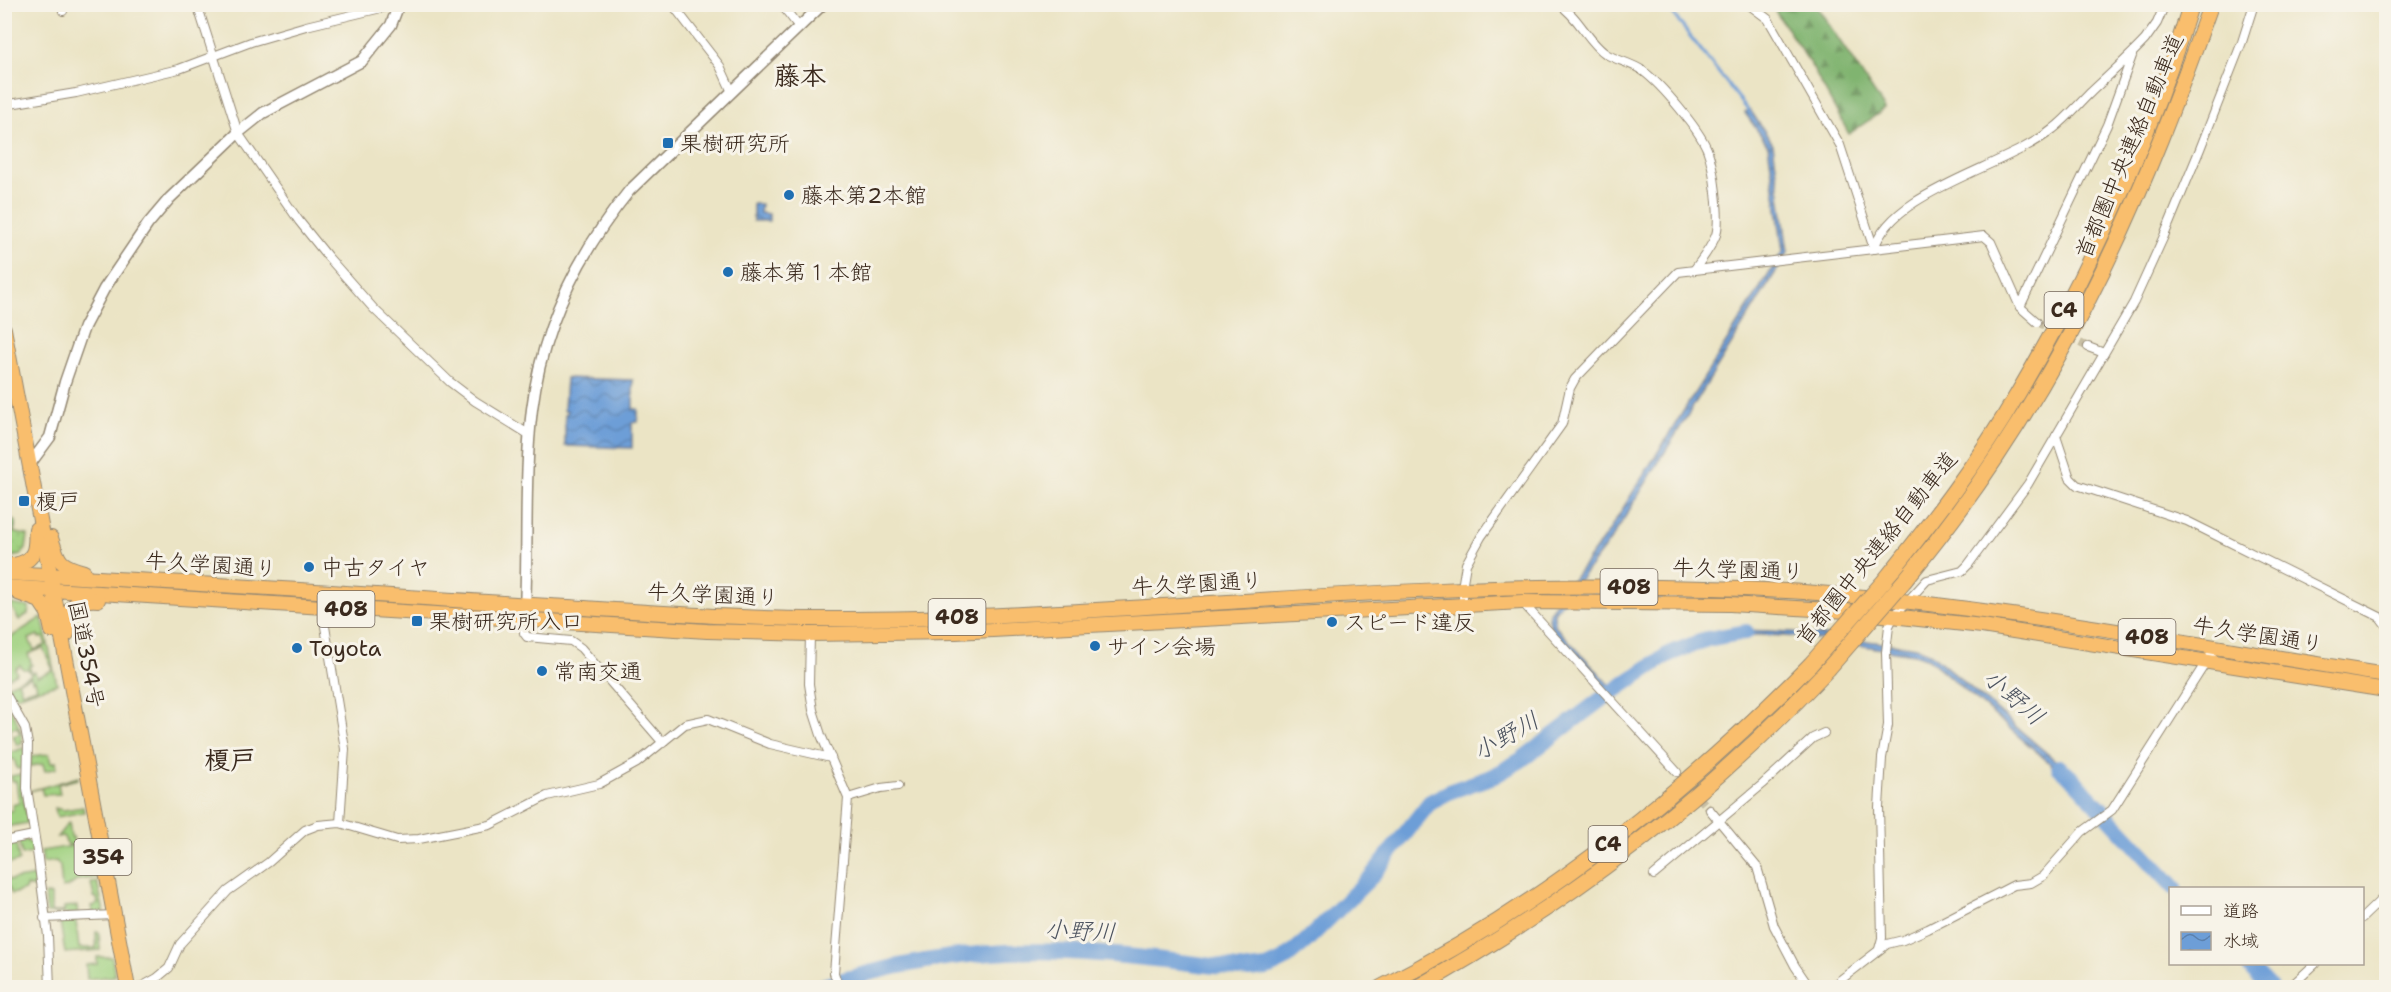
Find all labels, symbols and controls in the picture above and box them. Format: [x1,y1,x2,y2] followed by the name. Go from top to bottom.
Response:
[2069,29,2190,263] street label: 首都圏中央連絡自動車道
[774,58,826,93] district label: 藤本
[680,129,790,158] place label: 果樹研究所
[661,136,675,150] marker: 果樹研究所
[801,181,926,210] place label: 藤本第2本館
[782,188,796,202] marker: 藤本第2本館
[740,258,872,287] place label: 藤本第１本館
[721,265,735,279] marker: 藤本第１本館
[2044,292,2084,328] road number: C4
[1789,445,1964,651] street label: 首都圏中央連絡自動車道
[36,487,80,516] place label: 榎戸
[17,494,31,508] marker: 榎戸
[144,545,278,584] street label: 牛久学園通り
[321,553,430,582] place label: 中古タイヤ
[1672,553,1804,586] street label: 牛久学園通り
[302,560,316,574] marker: 中古タイヤ
[1130,566,1264,601] street label: 牛久学園通り
[1600,569,1658,605] road number: 408
[646,577,780,612] street label: 牛久学園通り
[318,591,374,627] road number: 408
[62,598,111,710] street label: 国道354号
[928,599,986,635] road number: 408
[429,607,583,636] place label: 果樹研究所入口
[1344,608,1475,637] place label: スピード違反
[2190,610,2325,659] street label: 牛久学園通り
[410,614,424,628] marker: 果樹研究所入口
[1325,615,1339,629] marker: スピード違反
[2118,619,2176,655] road number: 408
[1107,632,1216,661] place label: サイン会場
[309,634,382,663] place label: Toyota
[1088,639,1102,653] marker: サイン会場
[290,641,304,655] marker: Toyota
[554,657,642,686] place label: 常南交通
[1976,661,2052,733] water label: 小野川
[535,664,549,678] marker: 常南交通
[1467,704,1545,768] water label: 小野川
[204,742,256,777] district label: 榎戸
[1588,826,1628,862] road number: C4
[74,839,132,875] road number: 354
[2169,887,2364,965] legend
[2223,899,2259,923] text: 道路
[1043,913,1117,949] water label: 小野川
[2223,929,2259,953] text: 水域

